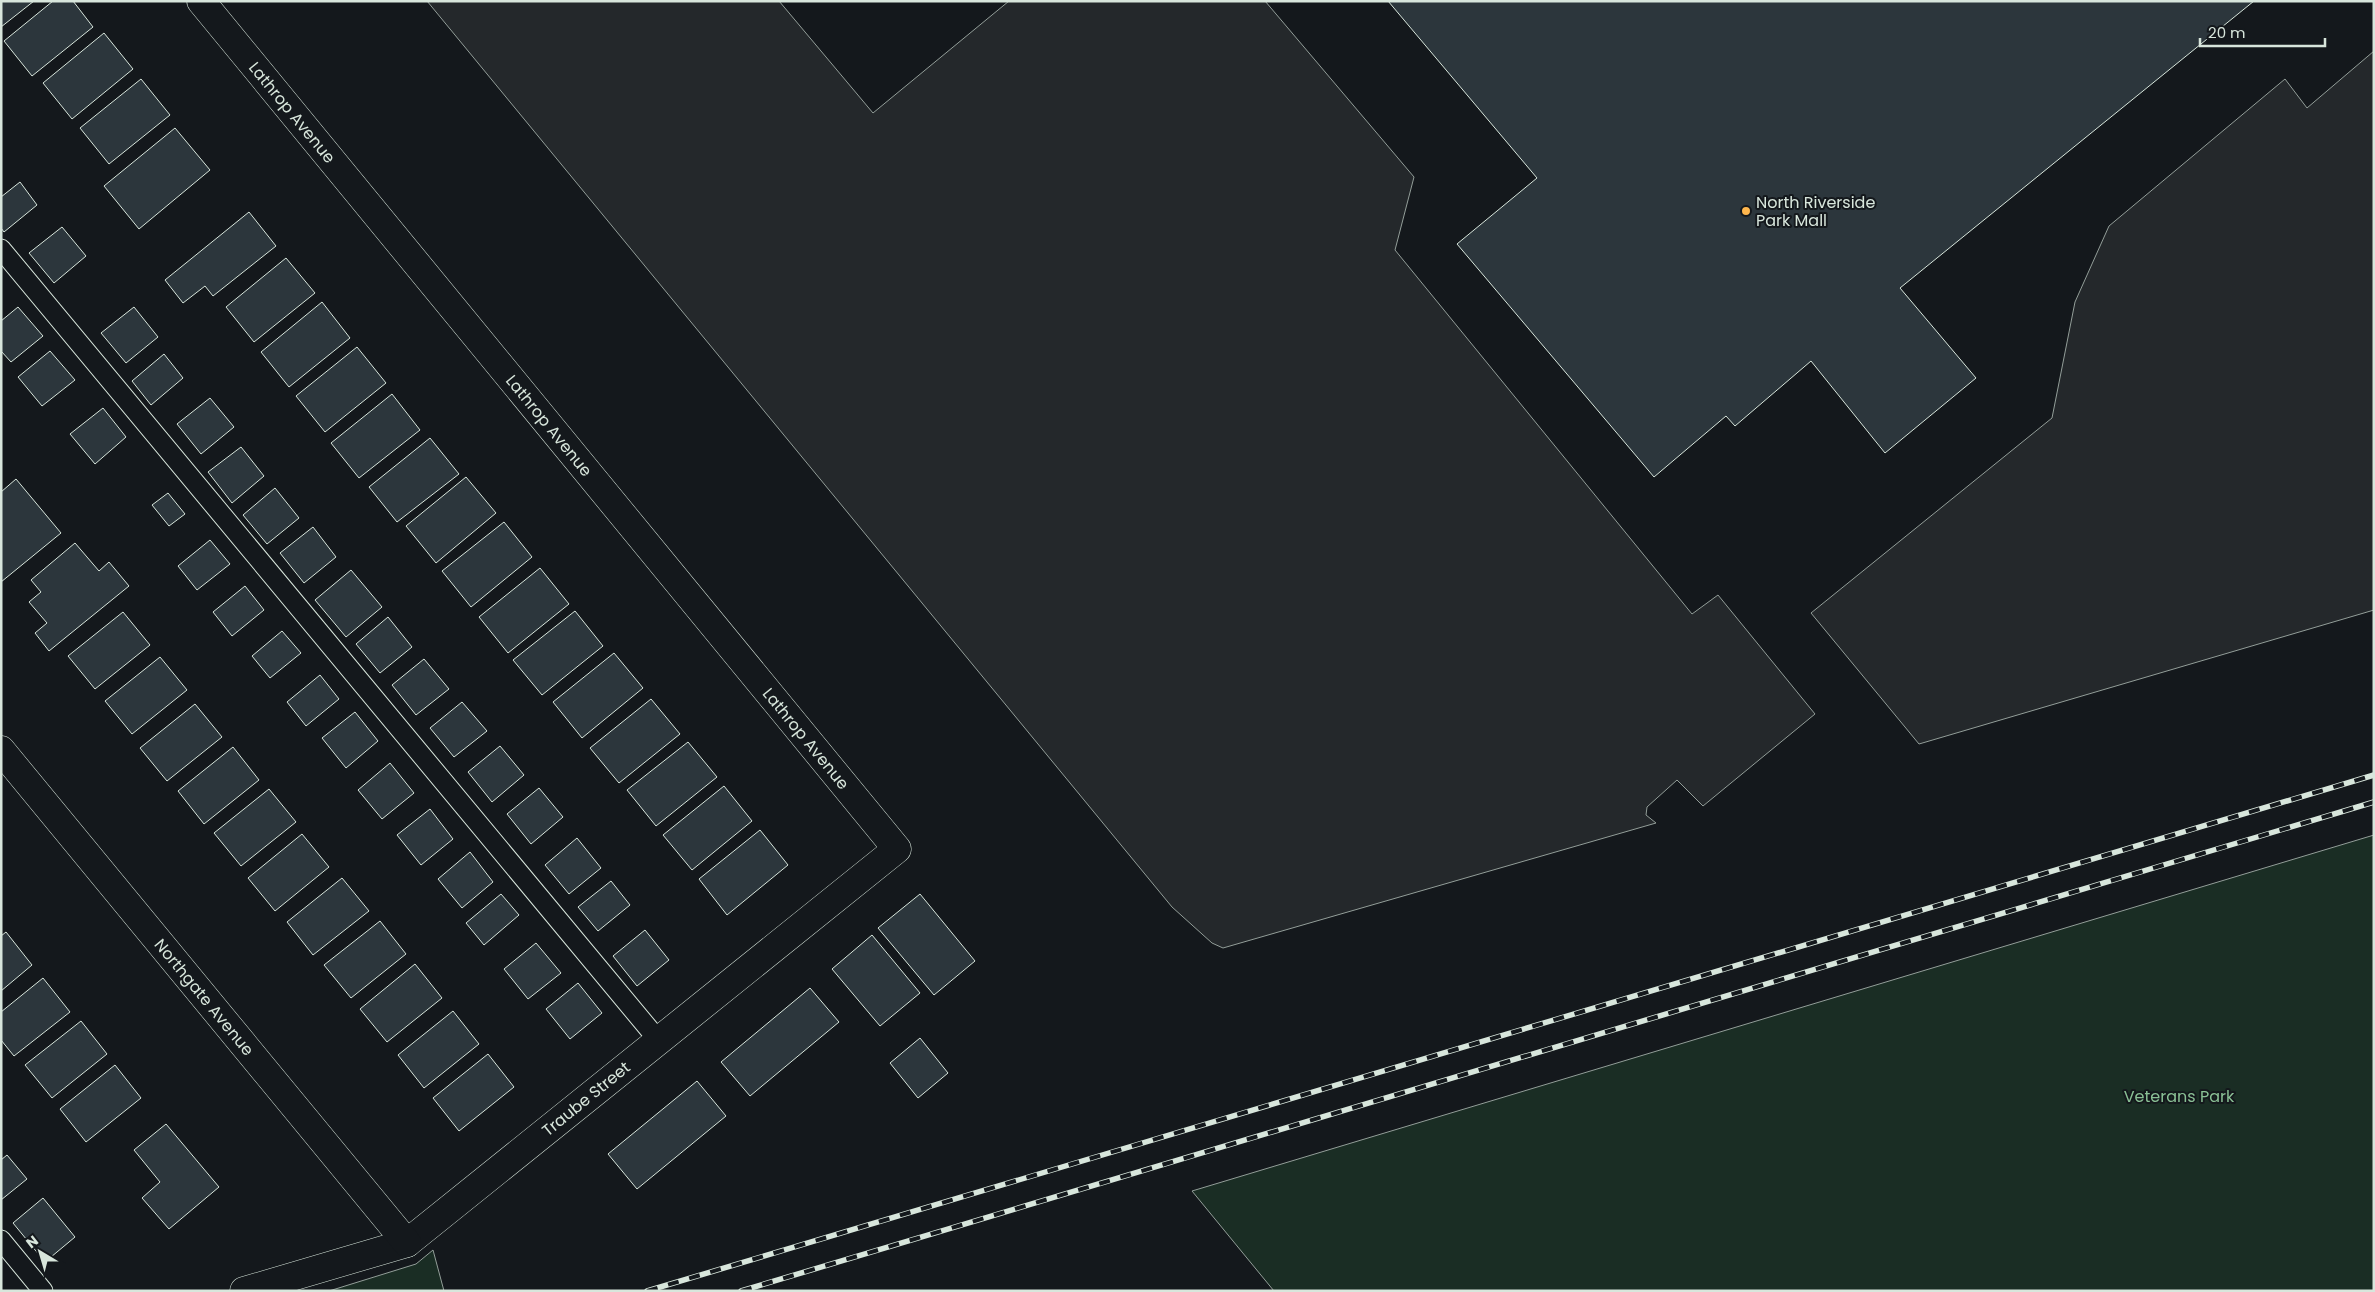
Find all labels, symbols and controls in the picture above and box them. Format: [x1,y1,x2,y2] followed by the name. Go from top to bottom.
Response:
[2200,15,2325,47] scale bar
[2208,22,2246,43] text: 20 m
[244,57,341,168] street label: Lathrop Avenue
[1756,191,1875,232] place label: North Riverside Park Mall
[1740,205,1752,217] marker: North Riverside Park Mall
[501,370,598,481] street label: Lathrop Avenue
[758,683,855,794] street label: Lathrop Avenue
[149,934,260,1060] street label: Northgate Avenue
[537,1056,635,1142] street label: Traube Street
[2124,1085,2235,1108] park label: Veterans Park
[15,1227,65,1277] north arrow
[22,1231,42,1253] text: N

